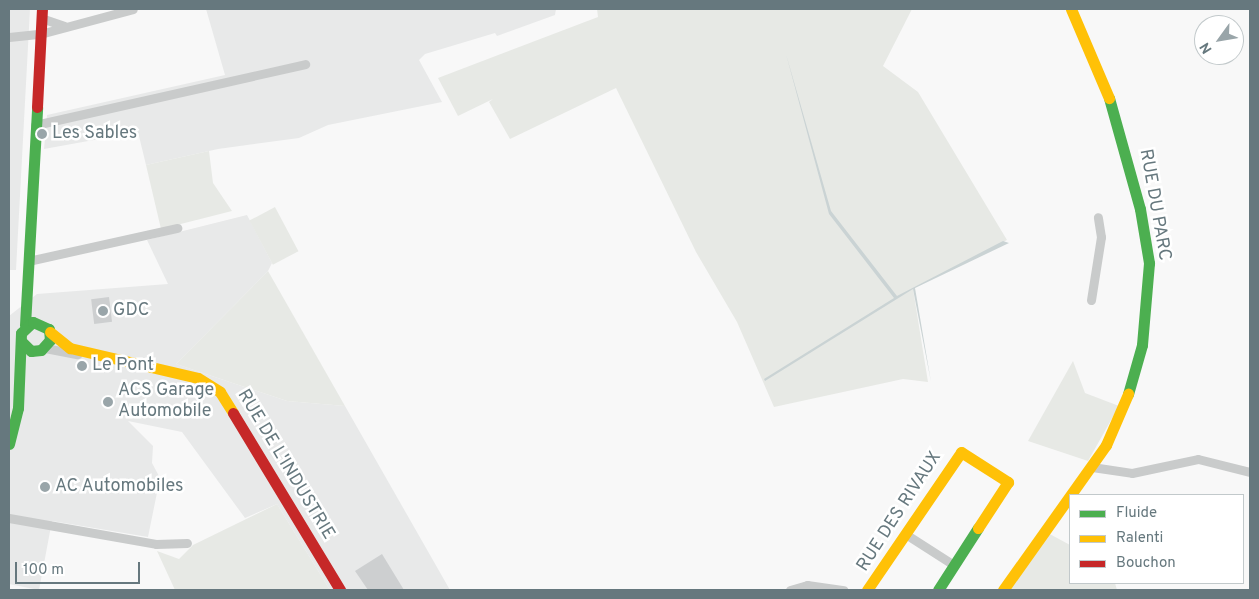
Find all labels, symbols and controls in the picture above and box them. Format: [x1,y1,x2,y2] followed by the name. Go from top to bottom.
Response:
[1194,15,1244,65] north arrow
[1197,39,1217,56] text: N
[52,123,137,145] place label: Les Sables
[36,128,48,140] marker: Les Sables
[1134,148,1174,262] street label: RUE DU PARC
[113,300,149,322] place label: GDC
[97,305,109,317] marker: GDC
[92,355,154,377] place label: Le Pont
[76,360,88,372] marker: Le Pont
[118,381,214,424] place label: ACS Garage Automobile
[232,386,338,544] street label: RUE DE L'INDUSTRIE
[102,396,114,408] marker: ACS Garage Automobile
[853,448,947,576] street label: RUE DES RIVAUX
[55,476,184,498] place label: AC Automobiles
[39,481,51,493] marker: AC Automobiles
[1069,494,1244,584] legend
[1116,504,1157,523] text: Fluide
[1116,529,1163,548] text: Ralenti
[18,552,142,584] scale bar
[1116,554,1176,573] text: Bouchon
[23,561,64,580] text: 100 m

